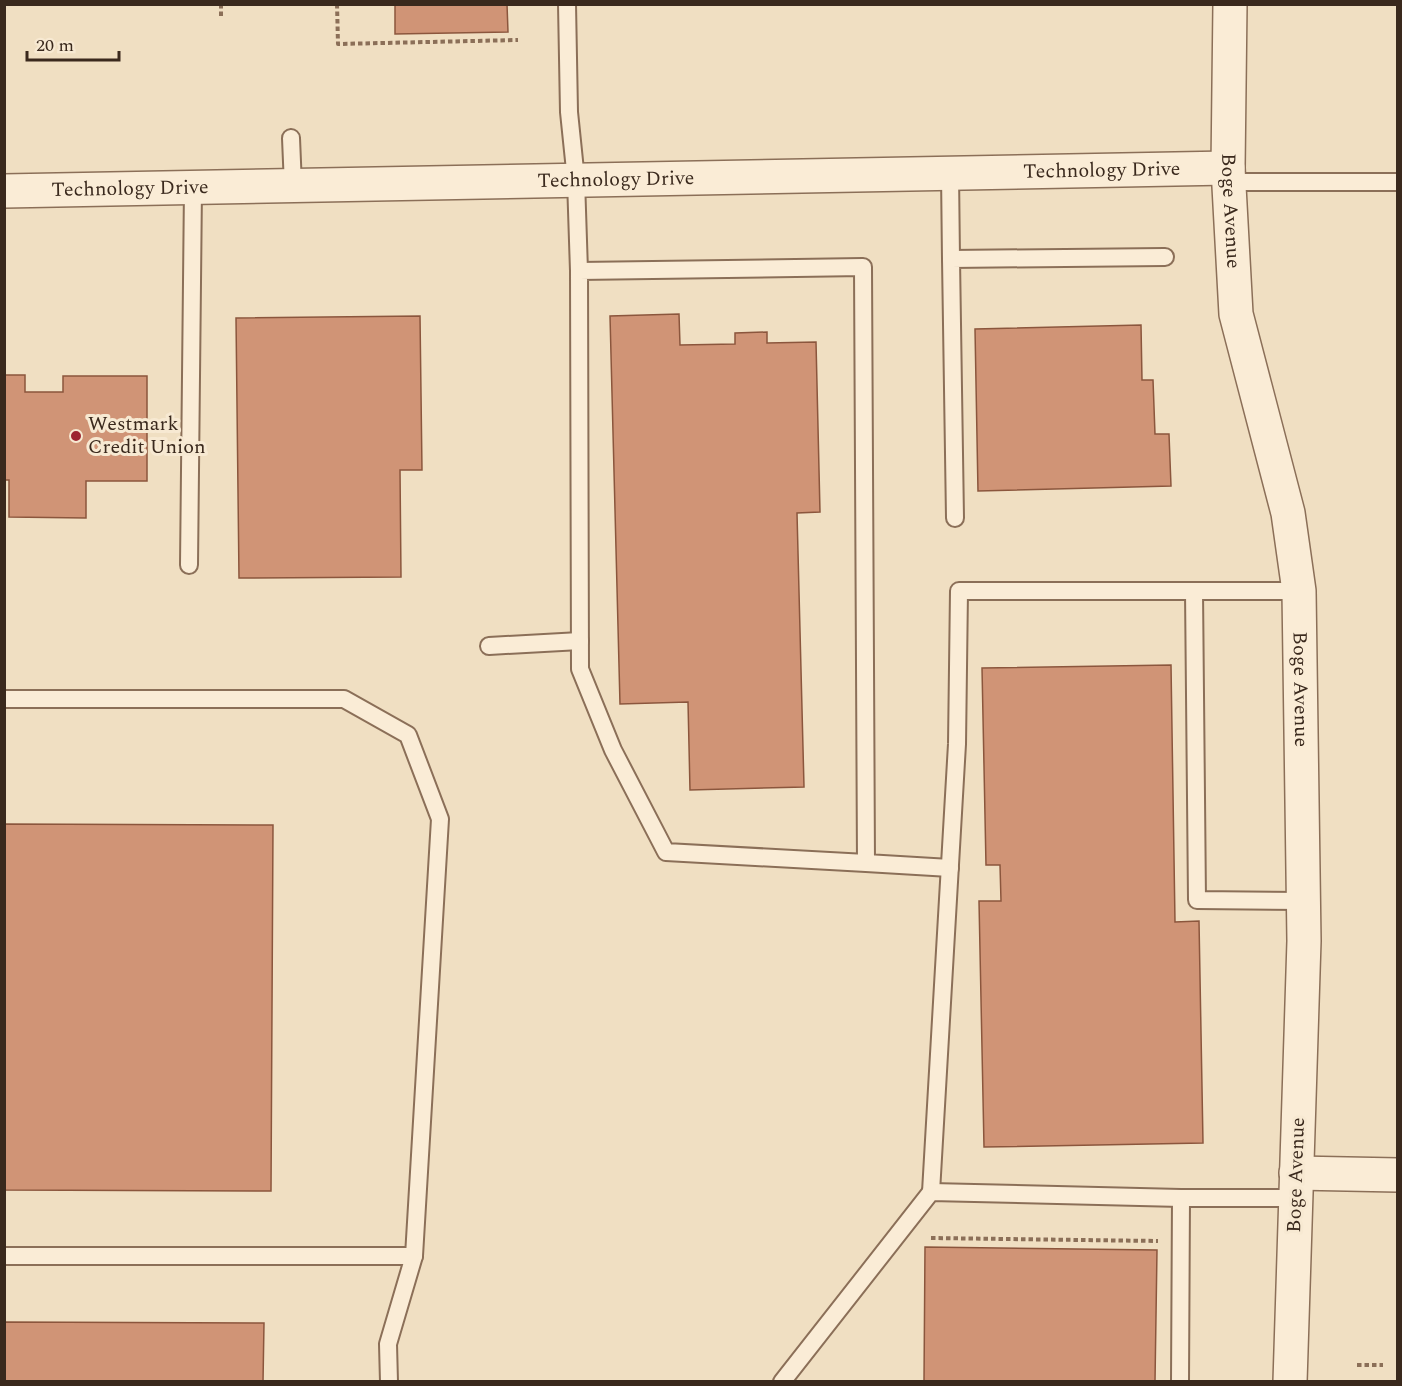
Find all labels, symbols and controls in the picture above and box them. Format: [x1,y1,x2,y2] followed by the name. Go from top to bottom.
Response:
[27,24,118,62] scale bar
[36,32,74,59] text: 20 m
[1213,153,1248,269] street label: Boge Avenue
[1023,154,1181,187] street label: Technology Drive
[537,163,695,196] street label: Technology Drive
[51,172,209,205] street label: Technology Drive
[88,409,206,462] place label: Westmark Credit Union
[69,429,83,443] marker: Westmark Credit Union
[1285,631,1316,747] street label: Boge Avenue
[1279,1117,1313,1233] street label: Boge Avenue

